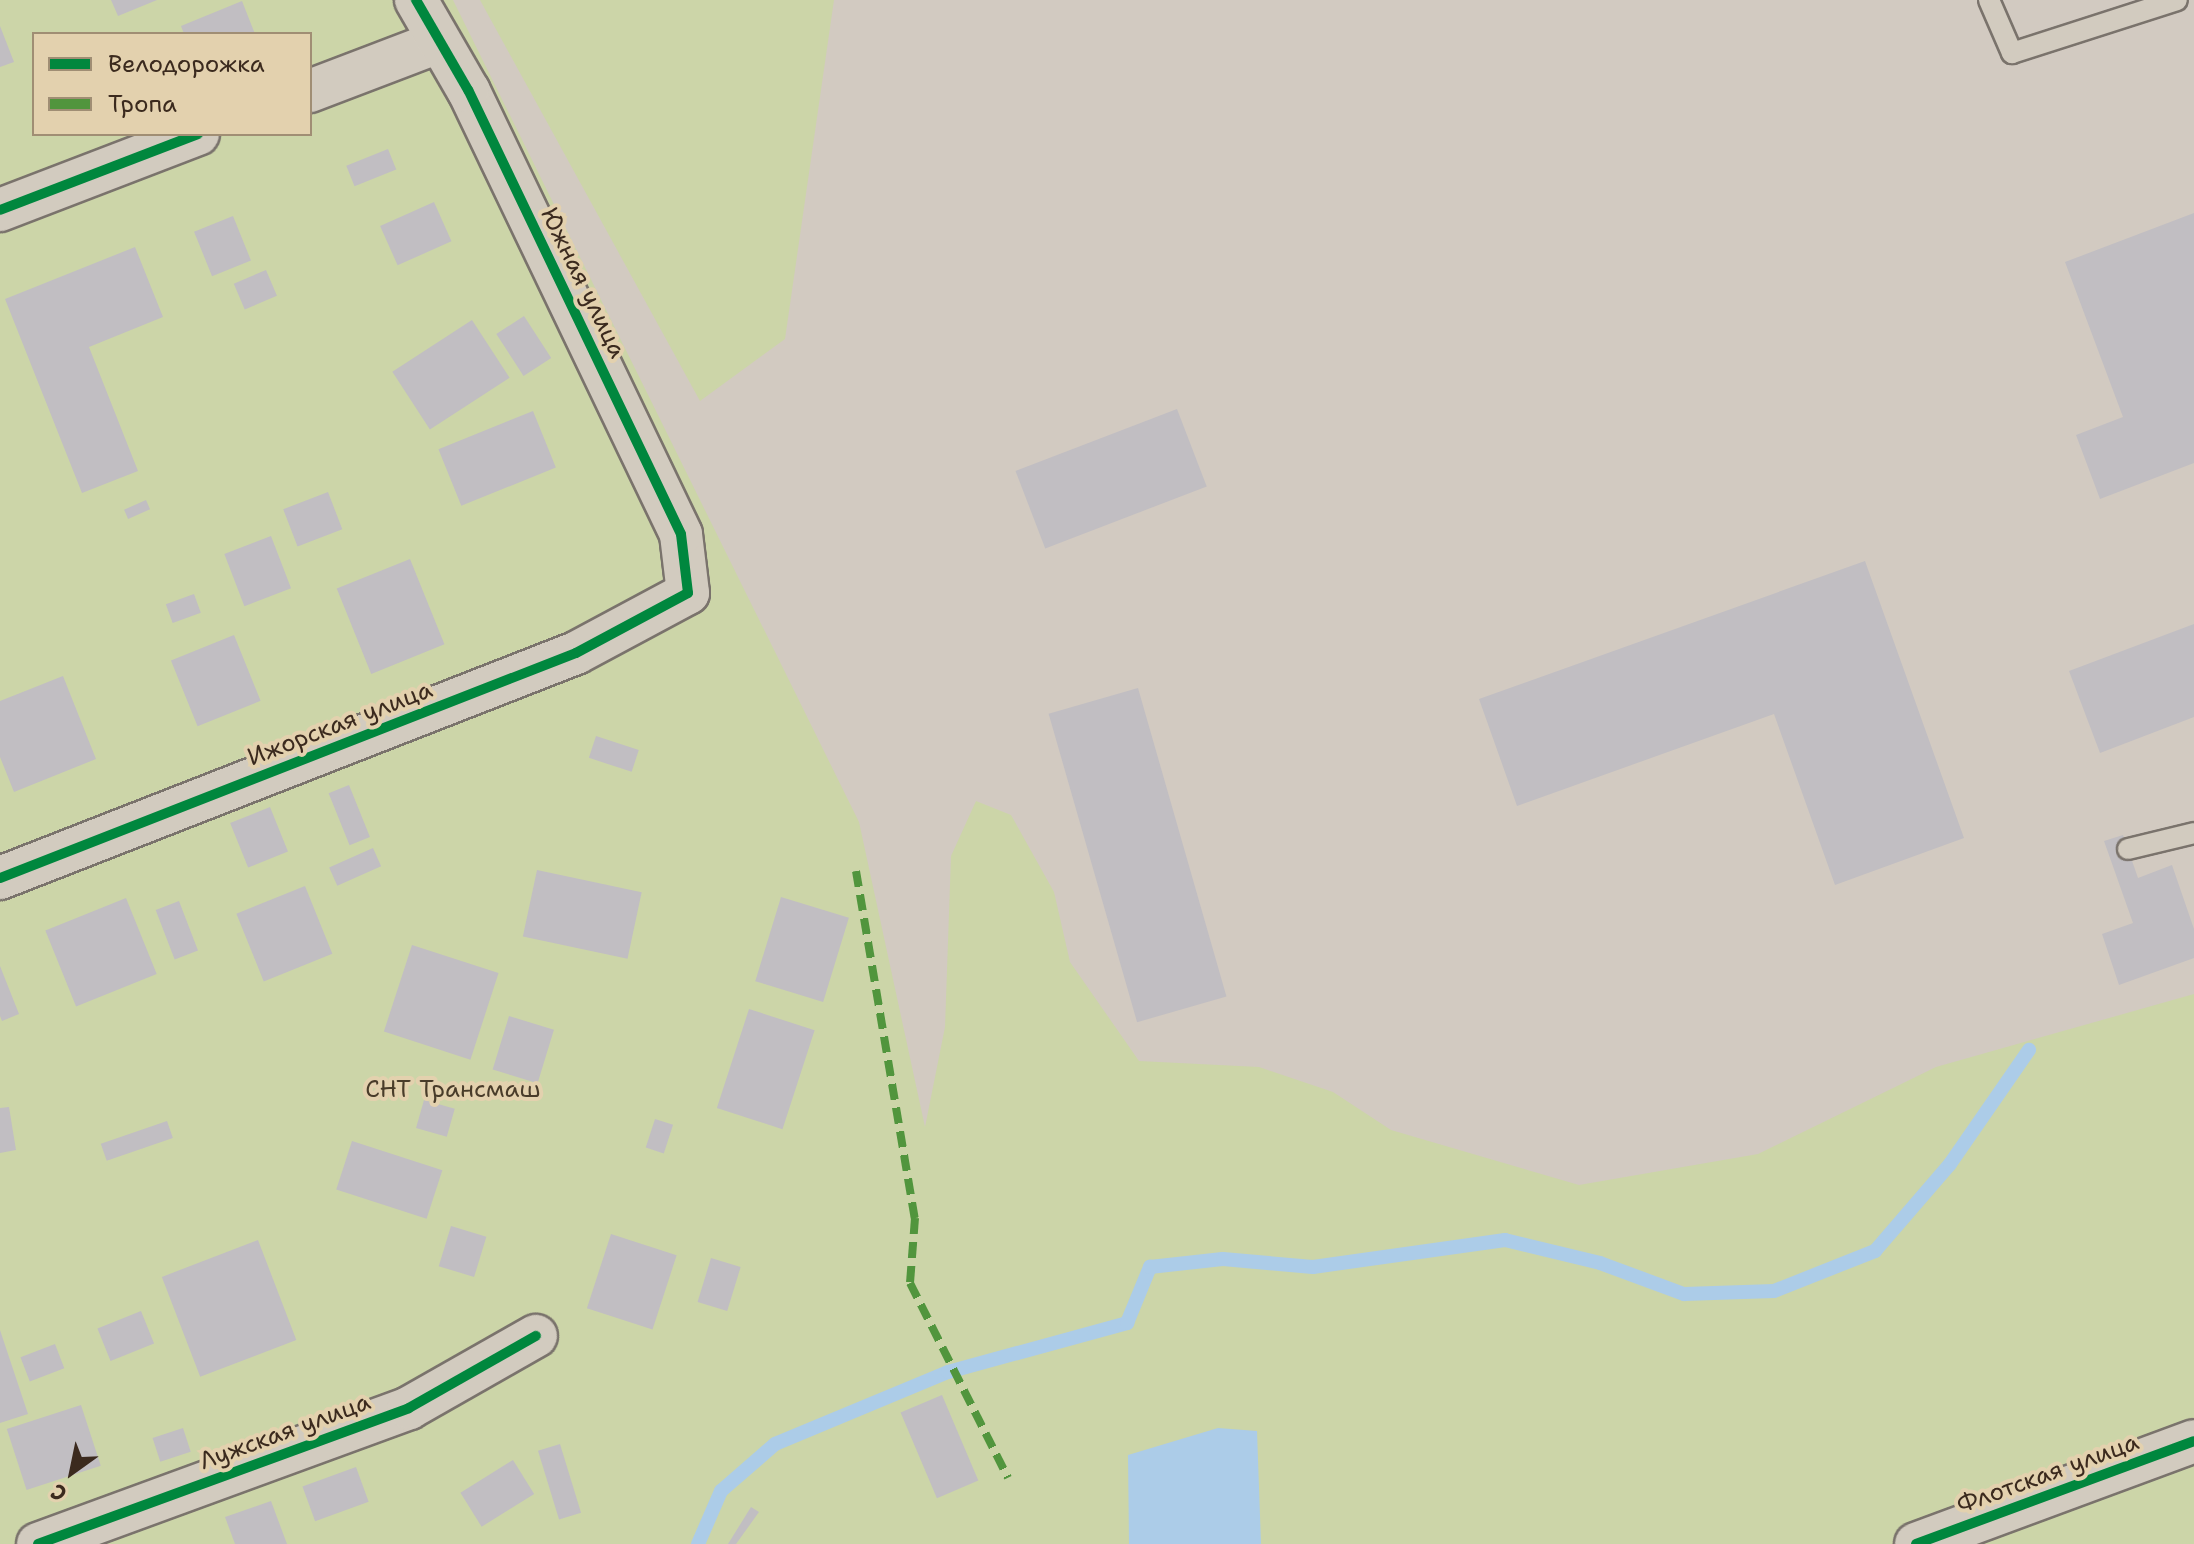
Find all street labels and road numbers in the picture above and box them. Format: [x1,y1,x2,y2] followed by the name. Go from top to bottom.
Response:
[534,203,632,363] street label: Южная улица
[244,676,436,772] street label: Ижорская улица
[196,1388,374,1476] street label: Лужская улица
[1953,1428,2143,1520] street label: Флотская улица

